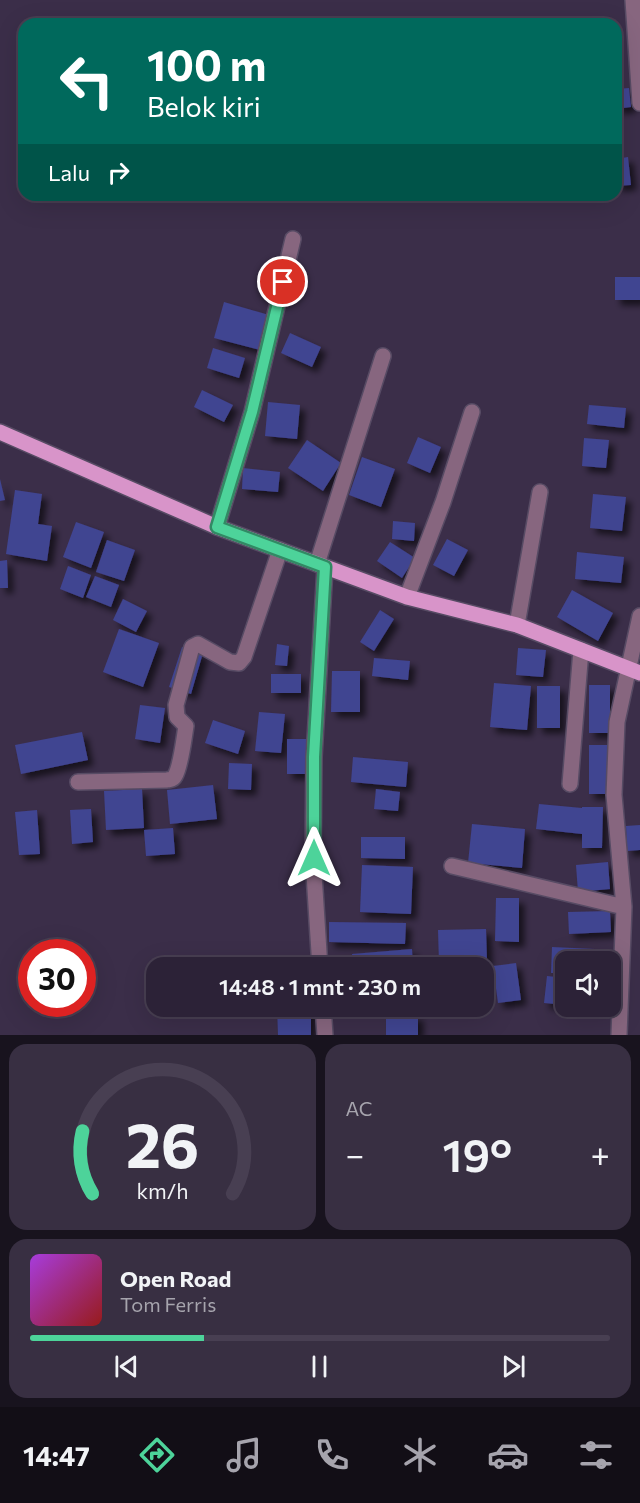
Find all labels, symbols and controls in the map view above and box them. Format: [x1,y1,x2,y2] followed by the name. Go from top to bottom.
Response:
[147,38,267,90] text: 100 m
[48,42,126,120] icon: left
[147,90,261,123] text: Belok kiri
[102,156,135,189] icon: right
[48,159,90,186] text: Lalu
[257,256,308,307] pin
[266,265,299,298] icon: arrive
[282,826,346,890] position arrow
[18,939,96,1017] speed limit sign: 30
[555,951,621,1017] map controls
[555,951,621,1017] button: sound
[219,973,421,1000] text: 14:48 · 1 mnt · 230 m
[346,1096,372,1120] text: AC
[125,1105,199,1181] text: 26
[443,1126,512,1181] text: 19°
[346,1133,364,1174] text: −
[591,1133,610,1174] text: +
[136,1177,188,1203] text: km/h
[120,1265,231,1292] text: Open Road
[120,1292,216,1316] text: Tom Ferris
[110,1350,143,1383] icon: previous
[303,1350,336,1383] icon: pause
[497,1350,530,1383] icon: next
[136,1434,178,1476] icon: directions
[223,1434,265,1476] icon: music
[311,1434,353,1476] icon: phone
[399,1434,441,1476] icon: climate
[487,1434,529,1476] icon: car
[575,1434,617,1476] icon: filters
[23,1439,90,1472] text: 14:47

